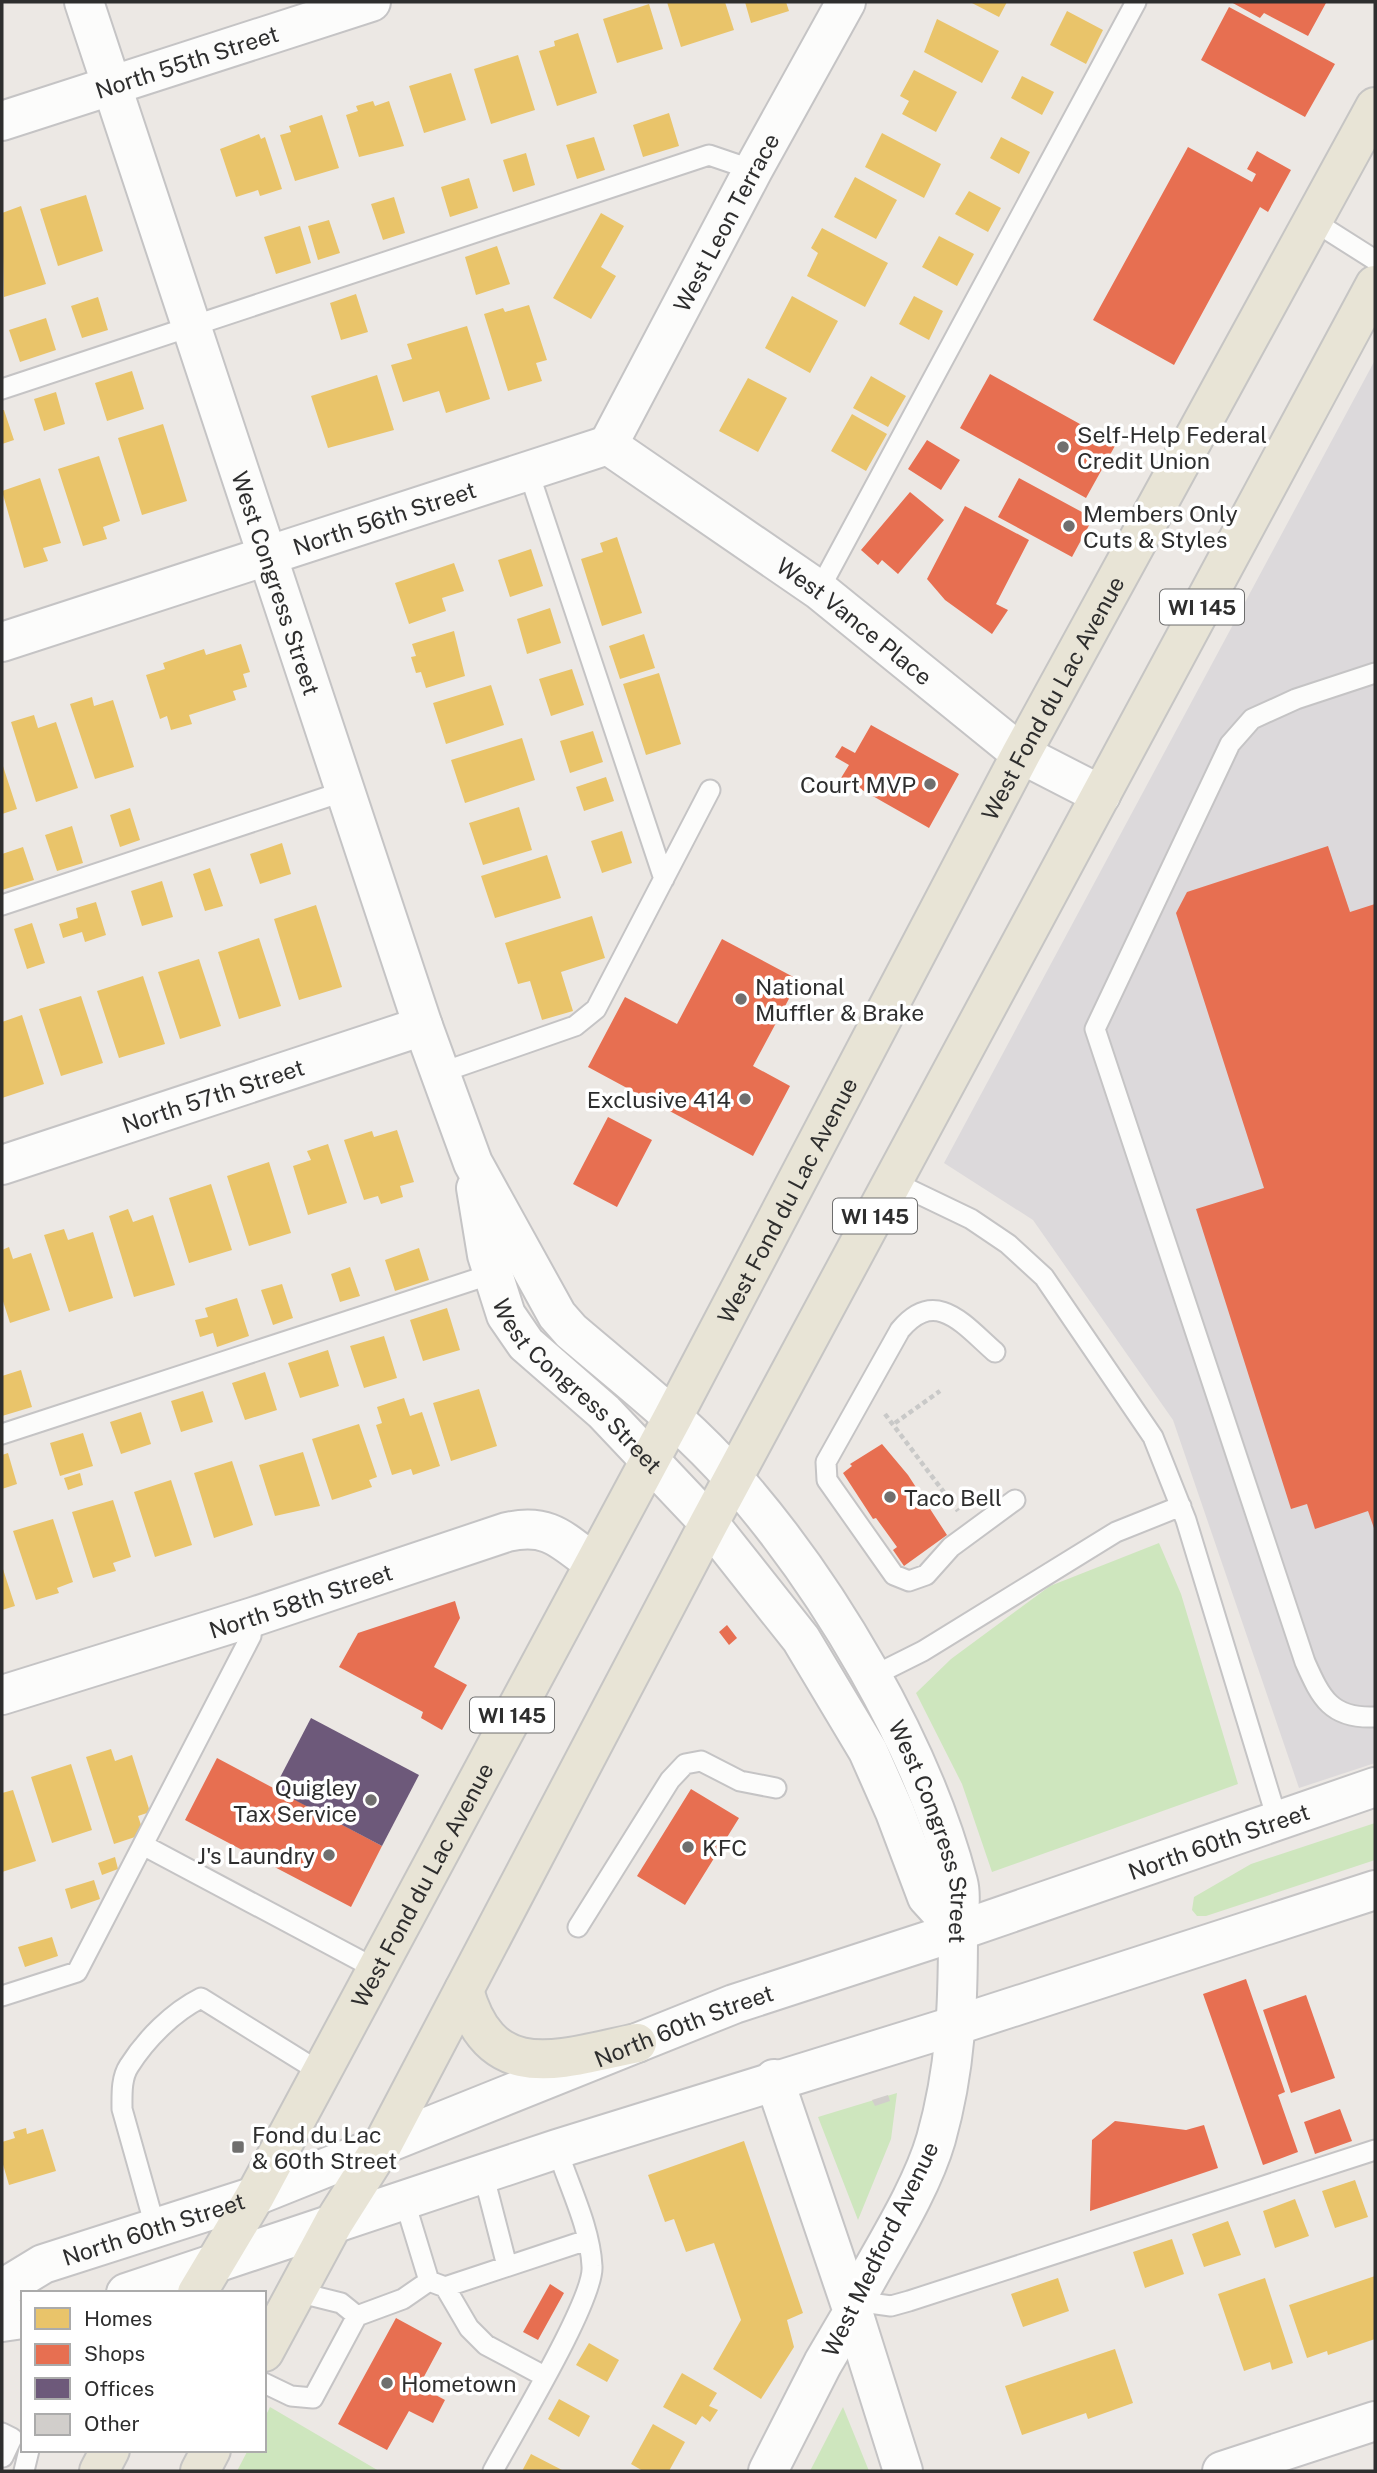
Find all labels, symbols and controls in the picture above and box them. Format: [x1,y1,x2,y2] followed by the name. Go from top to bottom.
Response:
[92,19,282,104] street label: North 55th Street
[667,128,784,316] street label: West Leon Terrace
[1077,421,1267,474] place label: Self-Help Federal Credit Union
[1055,439,1071,455] marker: Self-Help Federal Credit Union
[227,468,326,698] street label: West Congress Street
[289,475,479,560] street label: North 56th Street
[1083,500,1238,553] place label: Members Only Cuts & Styles
[1061,518,1077,534] marker: Members Only Cuts & Styles
[772,552,938,690] street label: West Vance Place
[975,571,1129,825] street label: West Fond du Lac Avenue
[1160,590,1244,624] road number: WI 145
[800,771,916,798] place label: Court MVP
[922,776,938,792] marker: Court MVP
[755,973,924,1026] place label: National Muffler & Brake
[733,991,749,1007] marker: National Muffler & Brake
[118,1053,307,1138] street label: North 57th Street
[711,1073,862,1328] street label: West Fond du Lac Avenue
[587,1086,731,1113] place label: Exclusive 414
[737,1091,753,1107] marker: Exclusive 414
[833,1198,917,1234] road number: WI 145
[488,1295,668,1478] street label: West Congress Street
[904,1484,1002,1511] place label: Taco Bell
[882,1489,898,1505] marker: Taco Bell
[206,1558,396,1643] street label: North 58th Street
[470,1698,554,1732] road number: WI 145
[884,1716,973,1943] street label: West Congress Street
[345,1758,499,2012] street label: West Fond du Lac Avenue
[233,1774,357,1827] place label: Quigley Tax Service
[363,1792,379,1808] marker: Quigley Tax Service
[1124,1797,1313,1885] street label: North 60th Street
[702,1834,747,1861] place label: KFC
[680,1839,696,1855] marker: KFC
[197,1842,315,1869] place label: J's Laundry
[321,1847,337,1863] marker: J's Laundry
[590,1979,776,2072] street label: North 60th Street
[252,2121,397,2174] place label: Fond du Lac & 60th Street
[816,2137,944,2361] street label: West Medford Avenue
[230,2139,246,2155] marker: Fond du Lac & 60th Street
[59,2187,248,2270] street label: North 60th Street
[21,2291,266,2452] legend
[84,2306,152,2331] text: Homes
[84,2341,145,2366] text: Shops
[401,2370,517,2397] place label: Hometown
[379,2375,395,2391] marker: Hometown
[84,2376,154,2401] text: Offices
[84,2411,140,2436] text: Other

